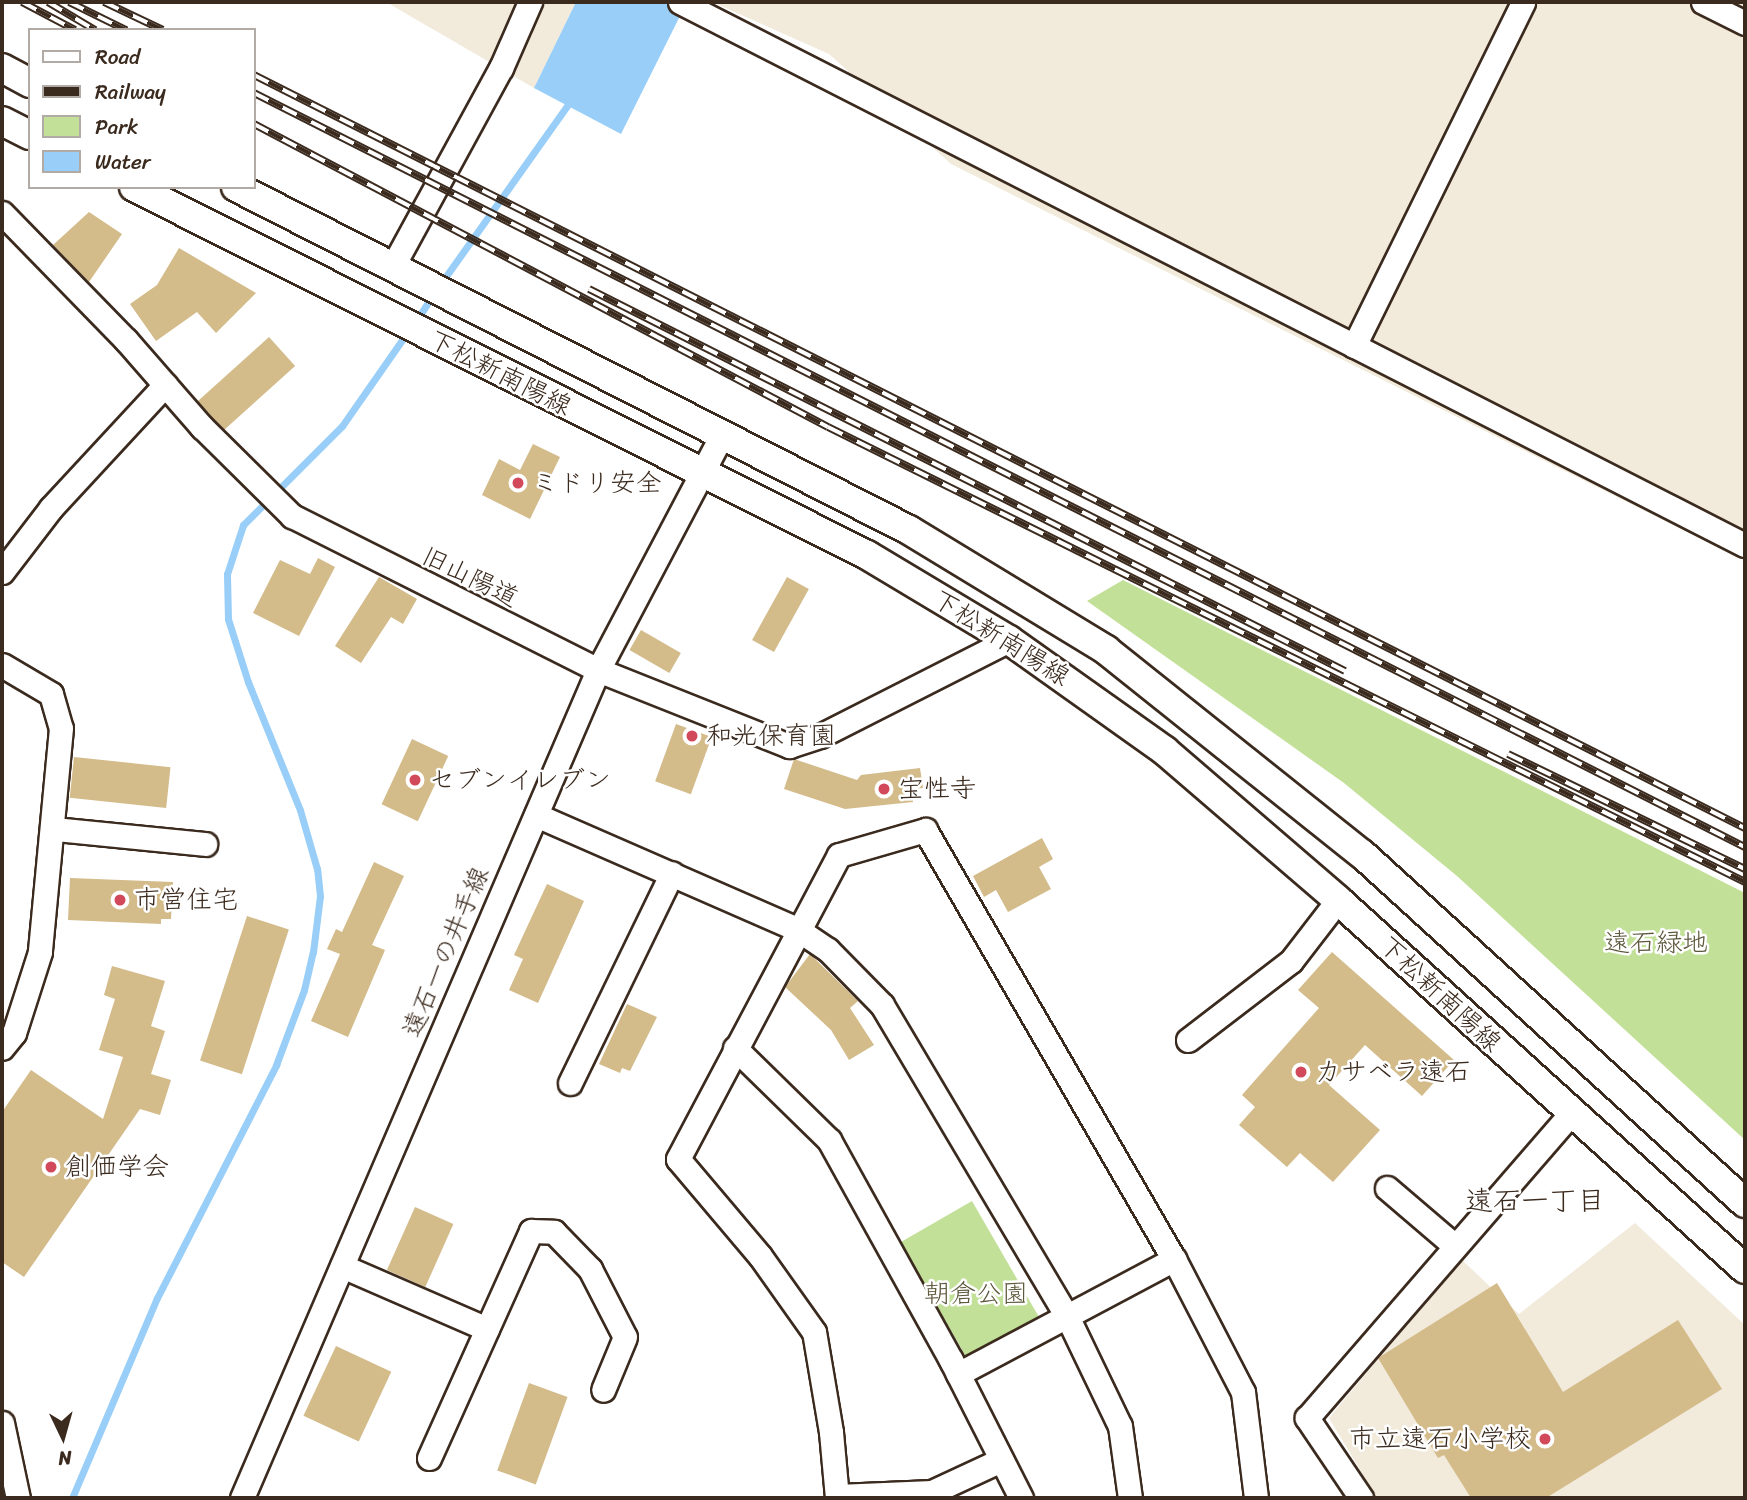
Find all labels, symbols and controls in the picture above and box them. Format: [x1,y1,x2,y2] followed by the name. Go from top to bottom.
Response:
[28,28,256,189] legend
[95,38,140,76] text: Road
[95,73,166,111] text: Railway
[95,108,138,146] text: Park
[95,143,150,181] text: Water
[423,324,577,422] street label: 下松新南陽線
[532,467,662,499] place label: ミドリ安全
[510,475,526,491] marker: ミドリ安全
[416,540,524,614] street label: 旧山陽道
[927,583,1075,693] street label: 下松新南陽線
[706,720,836,752] place label: 和光保育園
[684,728,700,744] marker: 和光保育園
[429,764,611,796] place label: セブンイレブン
[407,772,423,788] marker: セブンイレブン
[898,773,976,805] place label: 宝性寺
[876,781,892,797] marker: 宝性寺
[396,862,496,1042] street label: 遠石一の井手線
[134,884,238,916] place label: 市営住宅
[112,892,128,908] marker: 市営住宅
[1604,927,1708,959] park label: 遠石緑地
[1372,929,1508,1059] street label: 下松新南陽線
[1315,1056,1471,1088] place label: カサベラ遠石
[1293,1064,1309,1080] marker: カサベラ遠石
[65,1151,169,1183] place label: 創価学会
[43,1159,59,1175] marker: 創価学会
[1465,1184,1605,1218] district label: 遠石一丁目
[924,1278,1028,1310] park label: 朝倉公園
[28,1402,98,1472] north arrow
[1349,1423,1531,1455] place label: 市立遠石小学校
[1537,1431,1553,1447] marker: 市立遠石小学校
[57,1441,73,1475] text: N

